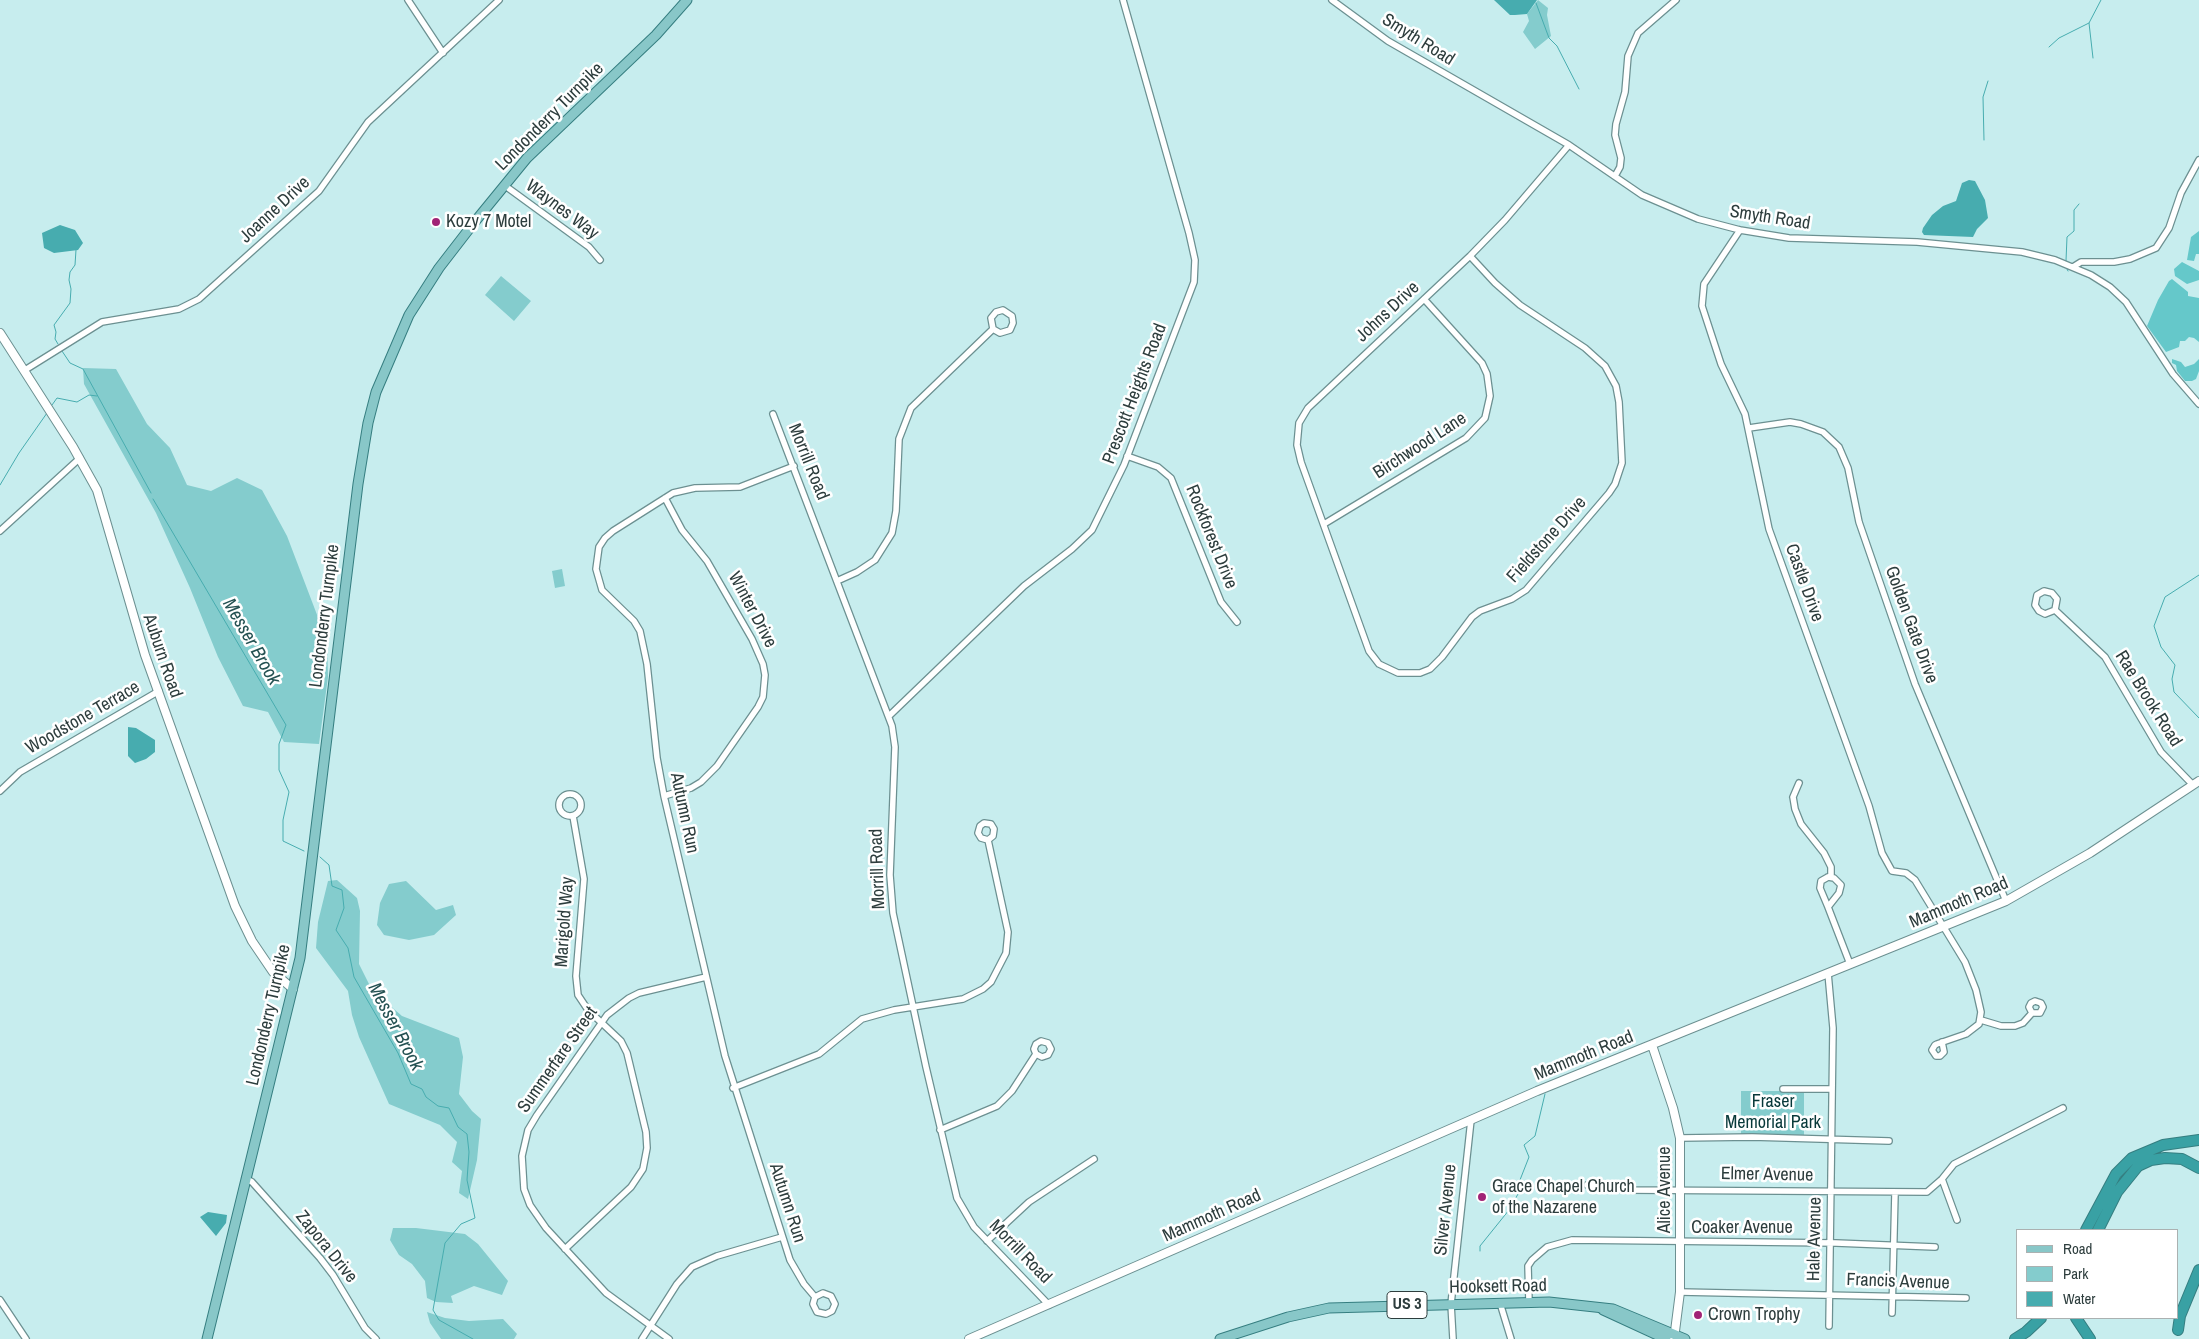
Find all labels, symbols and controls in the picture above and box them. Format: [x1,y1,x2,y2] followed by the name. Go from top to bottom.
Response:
[1378,9,1458,71] street label: Smyth Road
[491,58,609,176] street label: Londonderry Turnpike
[236,172,314,248] street label: Joanne Drive
[521,176,603,244] street label: Waynes Way
[1728,201,1812,235] street label: Smyth Road
[446,211,531,233] place label: Kozy 7 Motel
[430,216,442,228] marker: Kozy 7 Motel
[1352,277,1424,347] street label: Johns Drive
[1098,321,1172,467] street label: Prescott Heights Road
[1369,408,1471,484] street label: Birchwood Lane
[783,421,833,503] street label: Morrill Road
[1180,482,1242,592] street label: Rockforest Drive
[1503,493,1591,587] street label: Fieldstone Drive
[1780,541,1828,625] street label: Castle Drive
[306,543,344,689] street label: Londonderry Turnpike
[1880,563,1942,687] street label: Golden Gate Drive
[723,568,781,652] street label: Winter Drive
[217,595,285,689] water label: Messer Brook
[138,611,186,701] street label: Auburn Road
[2110,647,2186,751] street label: Rae Brook Road
[22,677,144,759] street label: Woodstone Terrace
[665,771,703,855] street label: Autumn Run
[866,828,890,910] street label: Morrill Road
[1906,873,2012,933] street label: Mammoth Road
[551,876,579,968] street label: Marigold Way
[242,942,296,1088] street label: Londonderry Turnpike
[362,979,428,1075] water label: Messer Brook
[513,1003,603,1117] street label: Summerfare Street
[1531,1026,1637,1086] street label: Mammoth Road
[1725,1091,1821,1134] park label: Fraser Memorial Park
[1654,1147,1676,1233] street label: Alice Avenue
[764,1161,810,1245] street label: Autumn Run
[1430,1163,1462,1257] street label: Silver Avenue
[1721,1163,1813,1187] street label: Elmer Avenue
[1492,1176,1635,1218] place label: Grace Chapel Church of the Nazarene
[1160,1185,1264,1247] street label: Mammoth Road
[1476,1191,1488,1203] marker: Grace Chapel Church of the Nazarene
[1803,1197,1827,1281] street label: Hale Avenue
[291,1207,361,1287] street label: Zapora Drive
[984,1216,1056,1288] street label: Morrill Road
[1691,1217,1793,1239] street label: Coaker Avenue
[2016,1229,2179,1319] legend
[2063,1238,2092,1259] text: Road
[2063,1263,2088,1284] text: Park
[1846,1269,1950,1295] street label: Francis Avenue
[1449,1275,1547,1299] street label: Hooksett Road
[2063,1288,2095,1309] text: Water
[1387,1292,1427,1318] road number: US 3
[1708,1304,1800,1326] place label: Crown Trophy
[1692,1309,1704,1321] marker: Crown Trophy

